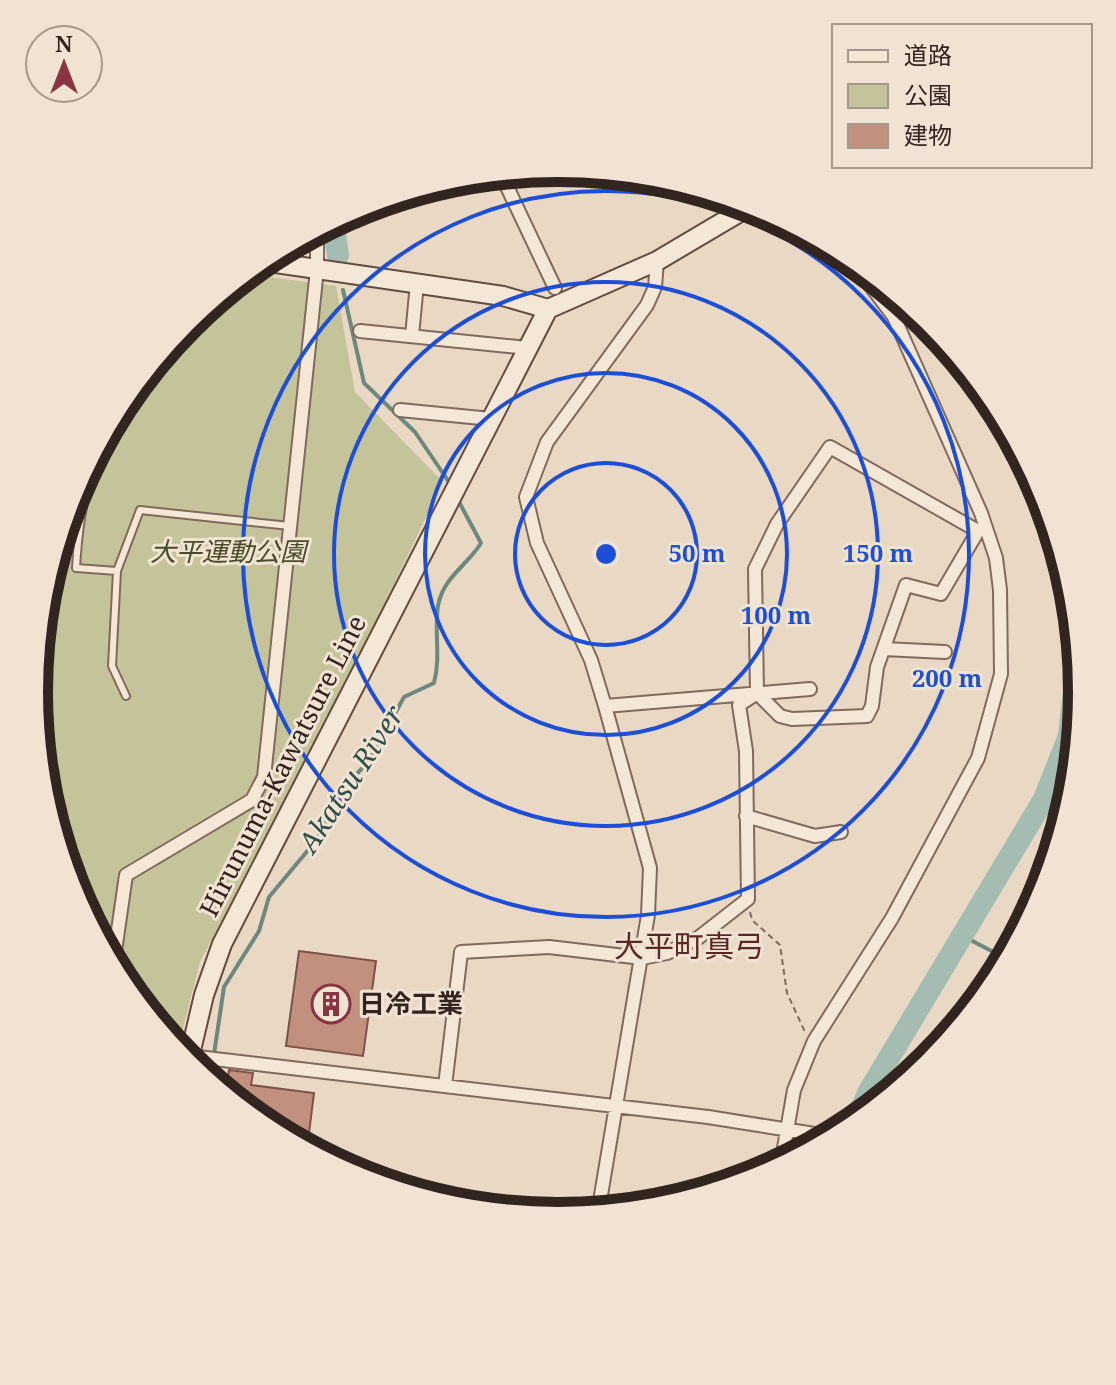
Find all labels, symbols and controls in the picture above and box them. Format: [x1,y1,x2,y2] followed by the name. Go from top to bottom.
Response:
[24,24,104,104] north arrow
[832,24,1092,168] legend
[55,28,73,58] text: N
[904,38,952,71] text: 道路
[904,78,952,111] text: 公園
[904,118,952,151] text: 建物
[150,533,310,569] park label: 大平運動公園
[668,536,726,569] text: 50 m
[843,536,914,569] text: 150 m
[592,540,620,568] centre of rings
[741,598,812,631] text: 100 m
[190,609,374,922] street label: Hirunuma-Kawatsure Line
[912,661,983,694] text: 200 m
[287,697,412,861] water label: Akatsu River
[614,925,764,966] district label: 大平町真弓
[310,983,352,1025] building icon: 日冷工業
[359,985,463,1021] place label: 日冷工業

